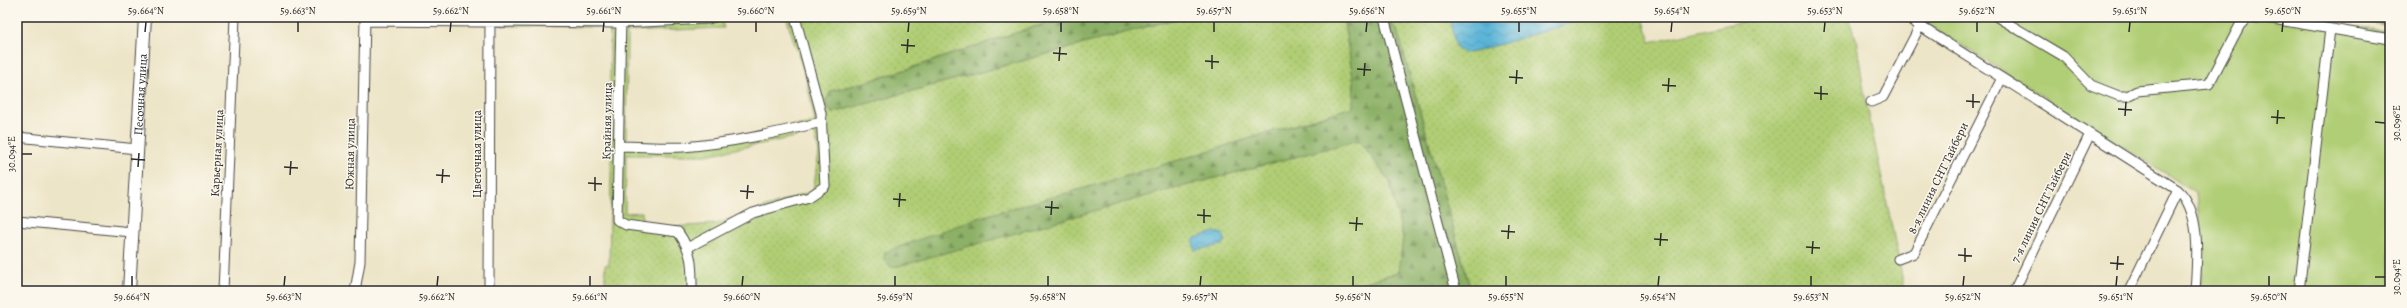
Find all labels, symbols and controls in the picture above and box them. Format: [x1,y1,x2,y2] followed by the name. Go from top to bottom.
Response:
[128,4,164,17] text: 59.664°N
[280,4,316,17] text: 59.663°N
[433,4,469,17] text: 59.662°N
[587,4,621,17] text: 59.661°N
[738,4,774,17] text: 59.660°N
[891,4,927,17] text: 59.659°N
[1043,4,1079,17] text: 59.658°N
[1196,4,1232,17] text: 59.657°N
[1349,4,1385,17] text: 59.656°N
[1501,4,1537,17] text: 59.655°N
[1654,4,1690,17] text: 59.654°N
[1807,4,1843,17] text: 59.653°N
[1959,4,1995,17] text: 59.652°N
[2113,4,2147,17] text: 59.651°N
[2265,4,2301,17] text: 59.650°N
[130,52,151,136] street label: Песочная улица
[598,81,616,160] street label: Крайняя улица
[2390,105,2403,141] text: 30.096°E
[207,108,227,197] street label: Карьерная улица
[469,109,485,198] street label: Цветочная улица
[341,117,359,190] street label: Южная улица
[1904,119,1972,237] street label: 8-я линия СНТ Тайбери
[5,136,18,172] text: 30.094°E
[2007,149,2075,265] street label: 7-я линия СНТ Тайбери
[2390,259,2403,295] text: 30.094°E
[114,290,150,303] text: 59.664°N
[266,290,302,303] text: 59.663°N
[419,290,455,303] text: 59.662°N
[573,290,607,303] text: 59.661°N
[724,290,760,303] text: 59.660°N
[877,290,913,303] text: 59.659°N
[1030,290,1066,303] text: 59.658°N
[1182,290,1218,303] text: 59.657°N
[1335,290,1371,303] text: 59.656°N
[1488,290,1524,303] text: 59.655°N
[1640,290,1676,303] text: 59.654°N
[1793,290,1829,303] text: 59.653°N
[1945,290,1981,303] text: 59.652°N
[2099,290,2133,303] text: 59.651°N
[2251,290,2287,303] text: 59.650°N

